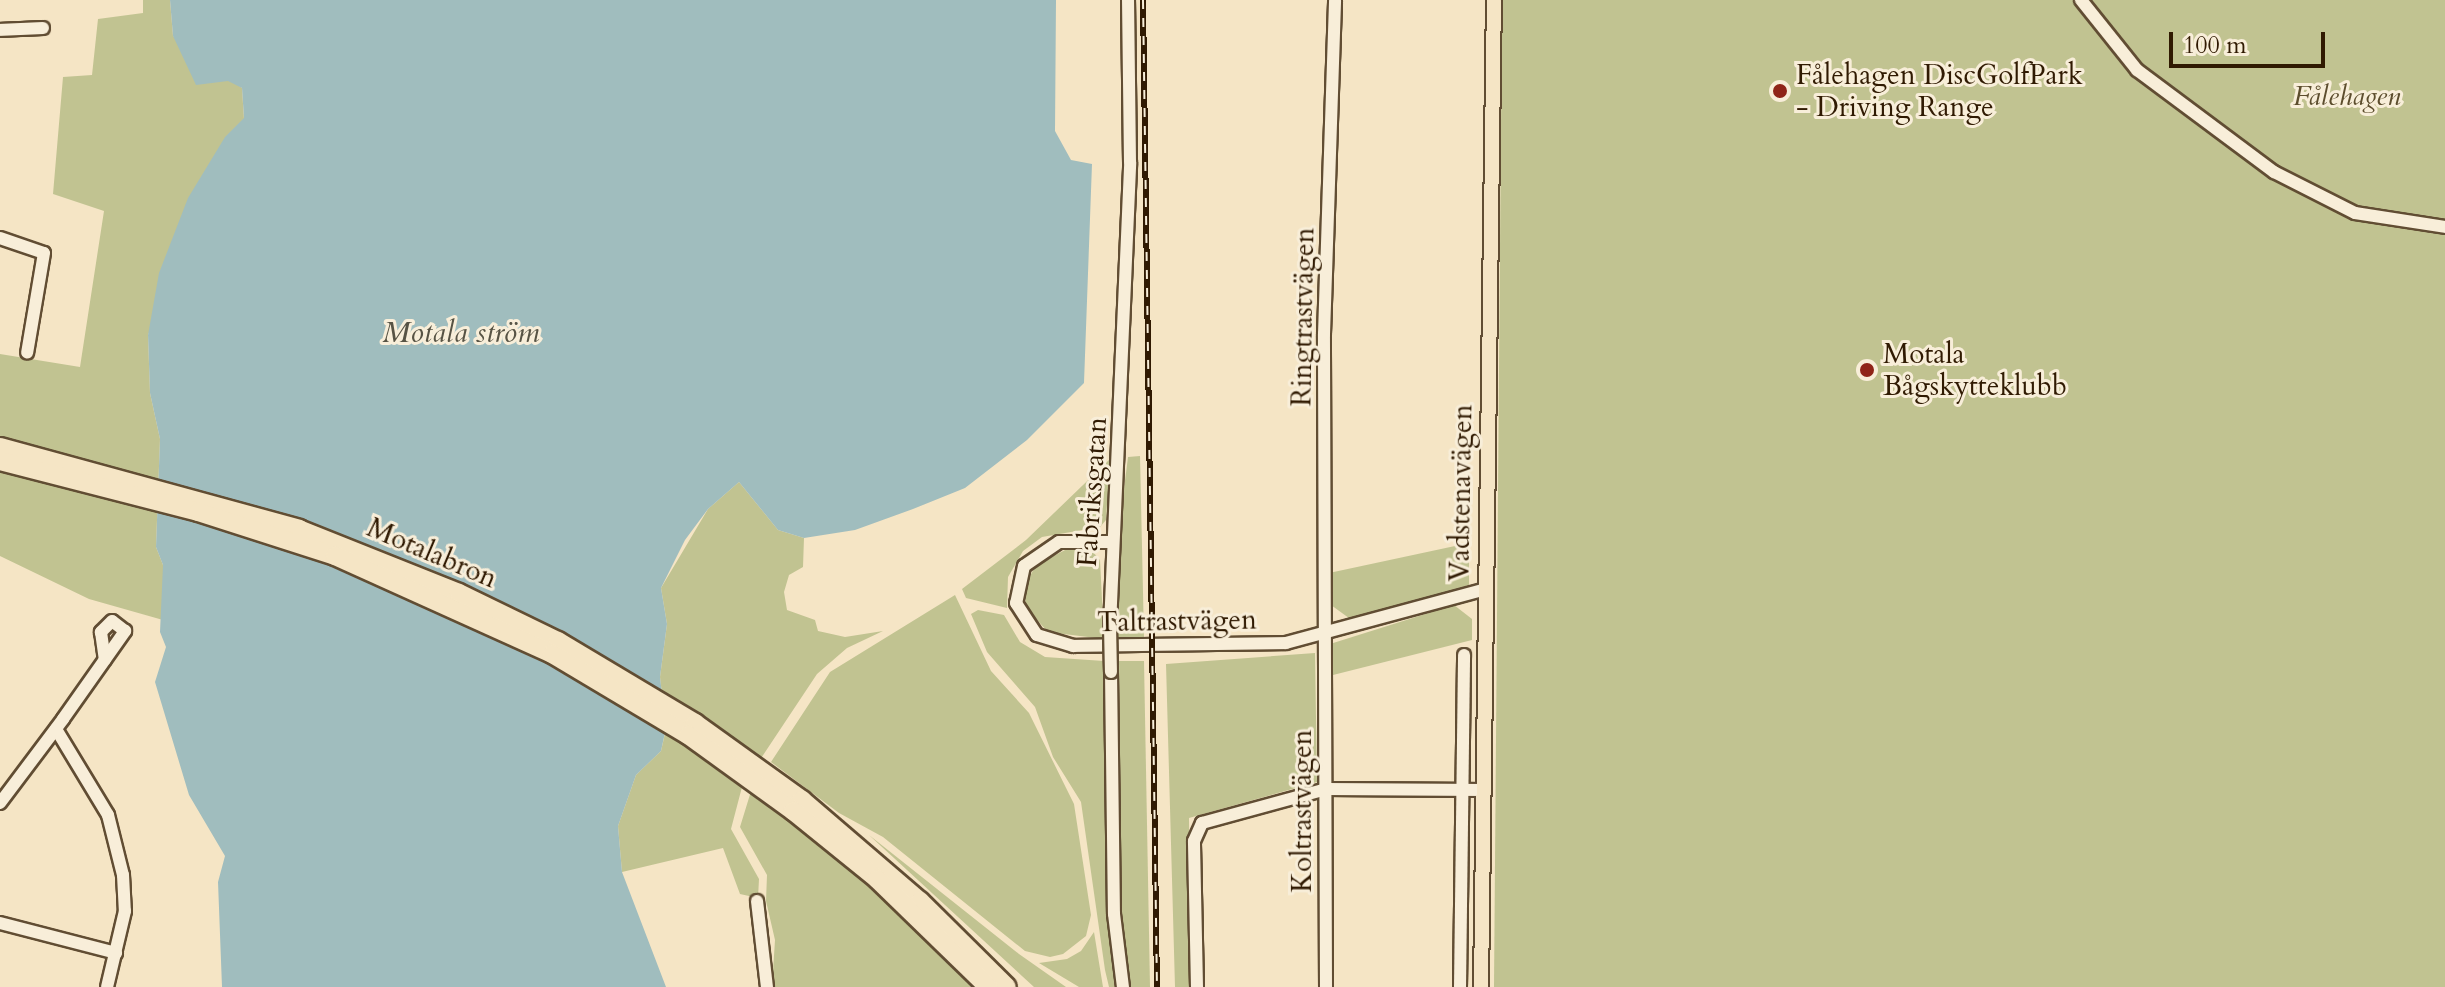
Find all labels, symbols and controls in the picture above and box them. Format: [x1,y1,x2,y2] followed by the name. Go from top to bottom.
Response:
[2173,16,2329,66] scale bar
[2183,29,2247,62] text: 100 m
[1796,58,2083,124] place label: Fålehagen DiscGolfPark - Driving Range
[2293,79,2401,113] park label: Fålehagen
[1771,82,1789,100] marker: Fålehagen DiscGolfPark - Driving Range
[1285,227,1321,407] street label: Ringtrastvägen
[382,315,540,351] water label: Motala ström
[1883,337,2067,403] place label: Motala Bågskytteklubb
[1858,361,1876,379] marker: Motala Bågskytteklubb
[1443,404,1479,582] street label: Vadstenavägen
[1070,416,1114,568] street label: Fabriksgatan
[362,511,502,595] street label: Motalabron
[1097,603,1257,639] street label: Taltrastvägen
[1285,729,1319,893] street label: Koltrastvägen

